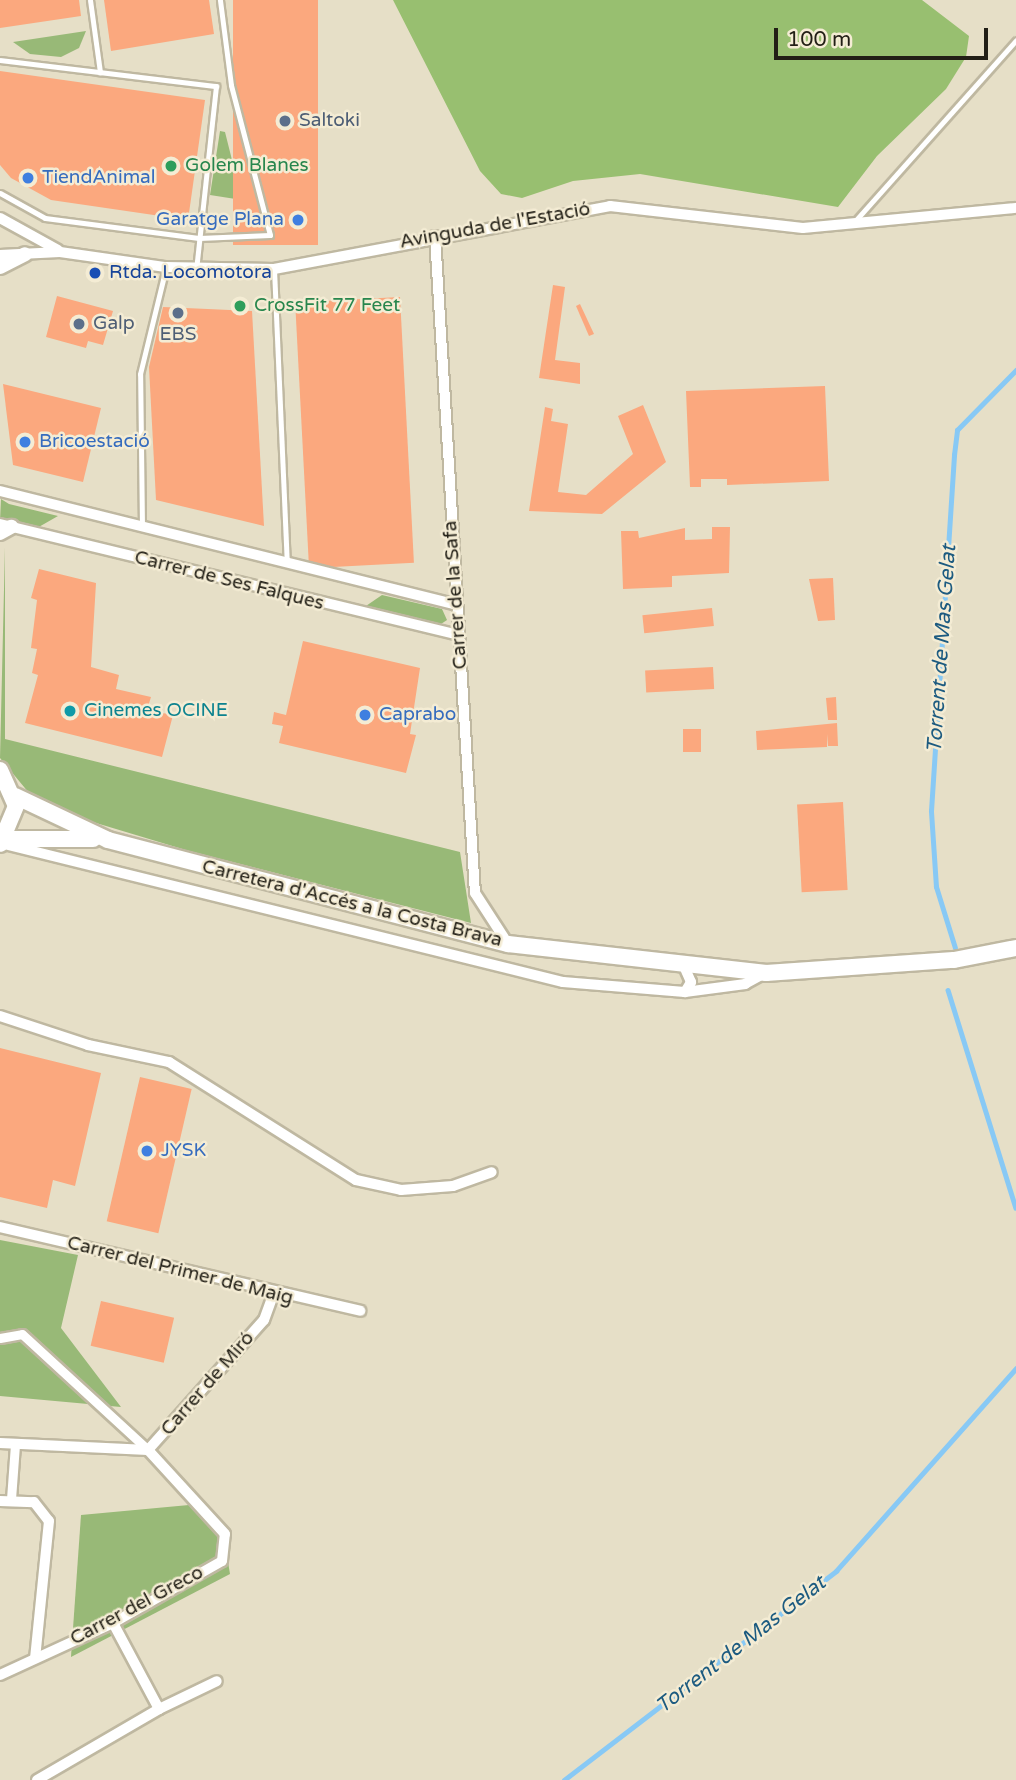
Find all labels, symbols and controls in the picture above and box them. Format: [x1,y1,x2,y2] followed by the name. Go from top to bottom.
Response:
[778,14,992,58] scale bar
[787,27,851,52] text: 100 m
[299,110,360,132] place label: Saltoki
[277,113,293,129] marker: Saltoki
[185,155,309,177] place label: Golem Blanes
[163,158,179,174] marker: Golem Blanes
[42,167,155,189] place label: TiendAnimal
[20,170,36,186] marker: TiendAnimal
[398,198,592,254] street label: Avinguda de l'Estació
[156,209,284,231] place label: Garatge Plana
[290,212,306,228] marker: Garatge Plana
[109,262,272,284] place label: Rtda. Locomotora
[87,265,103,281] marker: Rtda. Locomotora
[254,295,400,317] place label: CrossFit 77 Feet
[232,298,248,314] marker: CrossFit 77 Feet
[170,305,186,321] marker: EBS
[93,313,135,335] place label: Galp
[71,316,87,332] marker: Galp
[160,324,196,346] place label: EBS
[39,431,150,453] place label: Bricoestació
[17,434,33,450] marker: Bricoestació
[439,520,473,670] street label: Carrer de la Safa
[922,544,962,754] water label: Torrent de Mas Gelat
[132,546,326,616] street label: Carrer de Ses Falques
[84,700,228,722] place label: Cinemes OCINE
[62,703,78,719] marker: Cinemes OCINE
[379,704,456,726] place label: Caprabo
[357,707,373,723] marker: Caprabo
[200,856,504,952] street label: Carretera d'Accés a la Costa Brava
[161,1140,206,1162] place label: JYSK
[139,1143,155,1159] marker: JYSK
[65,1232,295,1310] street label: Carrer del Primer de Maig
[157,1327,259,1441] street label: Carrer de Miró
[67,1561,207,1651] street label: Carrer del Greco
[651,1571,831,1719] water label: Torrent de Mas Gelat

